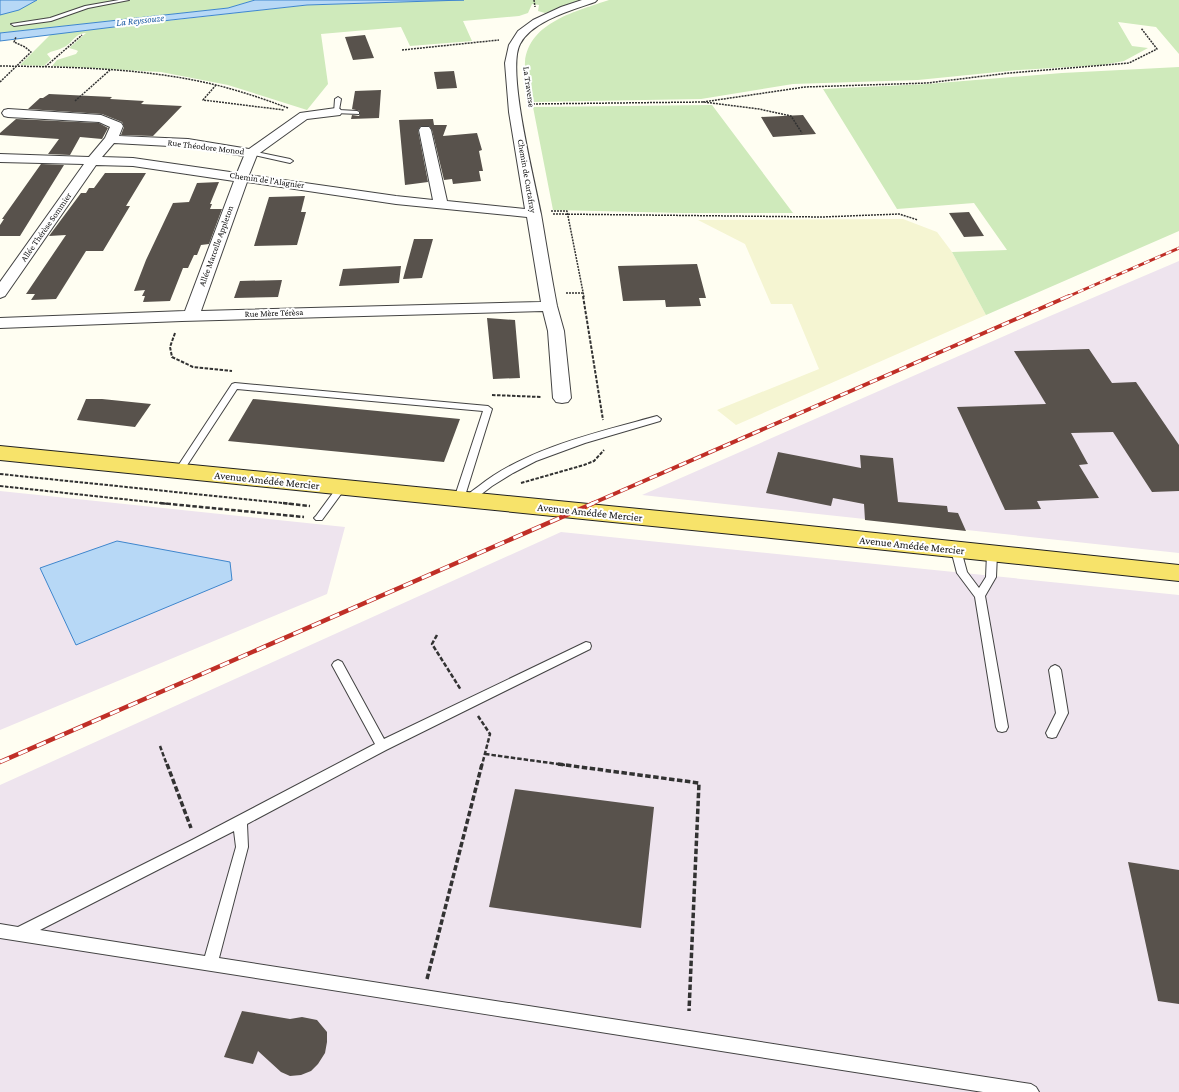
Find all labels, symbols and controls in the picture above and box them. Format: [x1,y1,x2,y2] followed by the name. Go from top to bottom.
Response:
[116,12,165,28] water label: La Reyssouze
[521,66,537,108] street label: La Traverse
[167,137,245,157] street label: Rue Théodore Monod
[516,138,539,215] street label: Chemin de Curtafray
[229,170,306,190] street label: Chemin de l'Alagnier
[18,190,74,263] street label: Allée Thérèse Sommier
[197,204,235,288] street label: Allée Marcelle Appleton
[245,307,303,319] street label: Rue Mère Térèsa
[214,469,320,492] street label: Avenue Amédée Mercier
[537,501,643,524] street label: Avenue Amédée Mercier
[859,534,965,557] street label: Avenue Amédée Mercier

